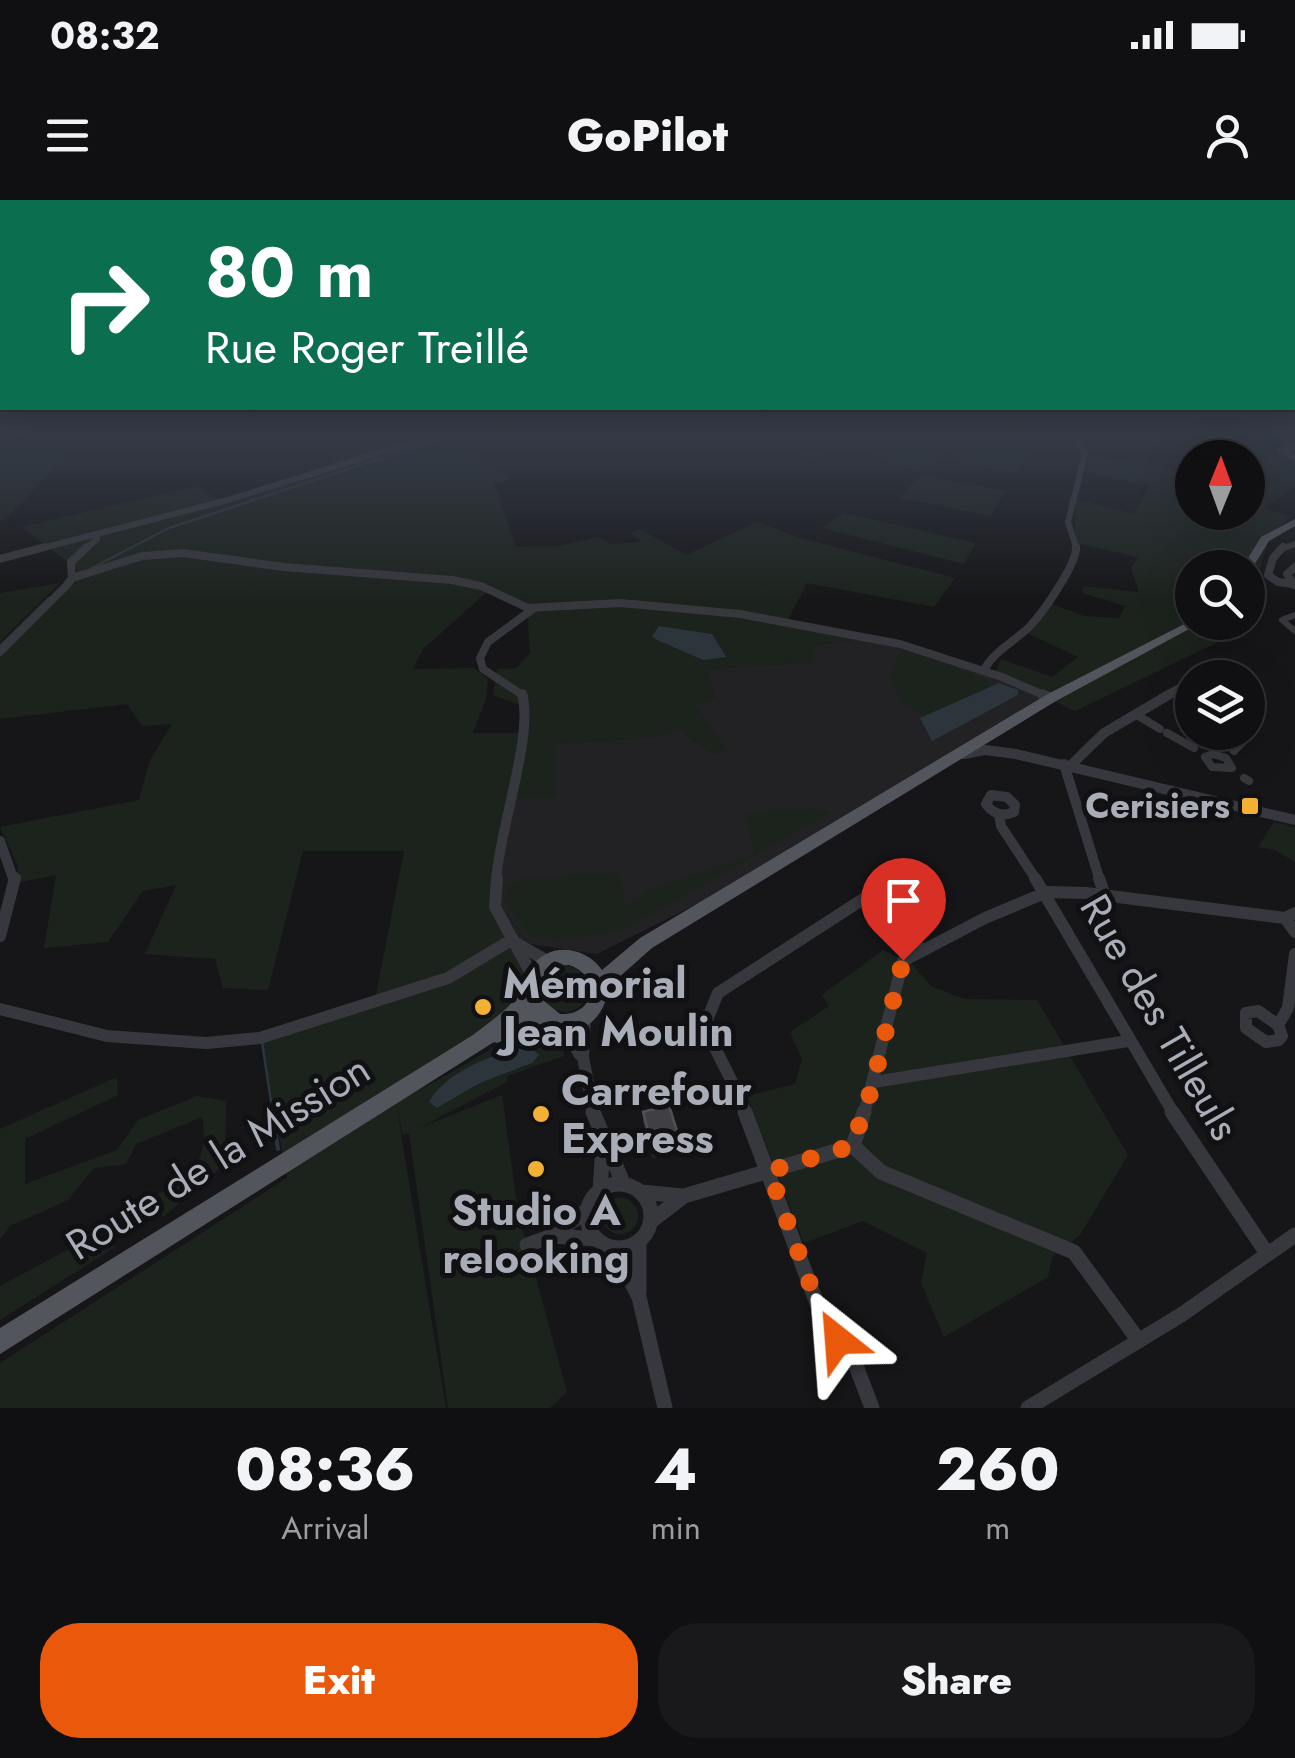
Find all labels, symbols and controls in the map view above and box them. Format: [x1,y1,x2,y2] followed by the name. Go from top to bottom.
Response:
[50,8,160,63] text: 08:32
[567,103,728,168] text: GoPilot
[40,108,95,163] icon: menu
[1200,108,1255,163] icon: person
[205,222,374,323] text: 80 m
[40,240,170,370] icon: right
[205,315,529,380] text: Rue Roger Treillé
[1175,440,1265,530] north arrow
[1175,440,1265,750] map controls
[1175,550,1265,640] button: search
[1175,660,1265,750] button: layers
[1085,781,1230,831] place label: Cerisiers
[1239,795,1261,817] marker: Cerisiers
[861,858,946,961] pin
[876,873,931,928] icon: arrive
[1065,883,1255,1151] street label: Rue des Tilleuls
[496,953,734,1062] place label: Mémorial Jean Moulin
[472,996,494,1018] marker: Mémorial Jean Moulin
[54,1039,382,1275] street label: Route de la Mission
[561,1060,752,1169] place label: Carrefour Express
[530,1103,552,1125] marker: Carrefour Express
[525,1158,547,1180] marker: Studio A relooking
[442,1180,630,1289] place label: Studio A relooking
[786,1288,890,1392] position arrow
[235,1426,415,1513] text: 08:36
[654,1426,698,1513] text: 4
[936,1426,1060,1513] text: 260
[281,1505,369,1551] text: Arrival
[651,1505,701,1551] text: min
[985,1505,1010,1551] text: m
[40,1623,638,1738] button: Exit
[658,1623,1255,1738] button: Share

